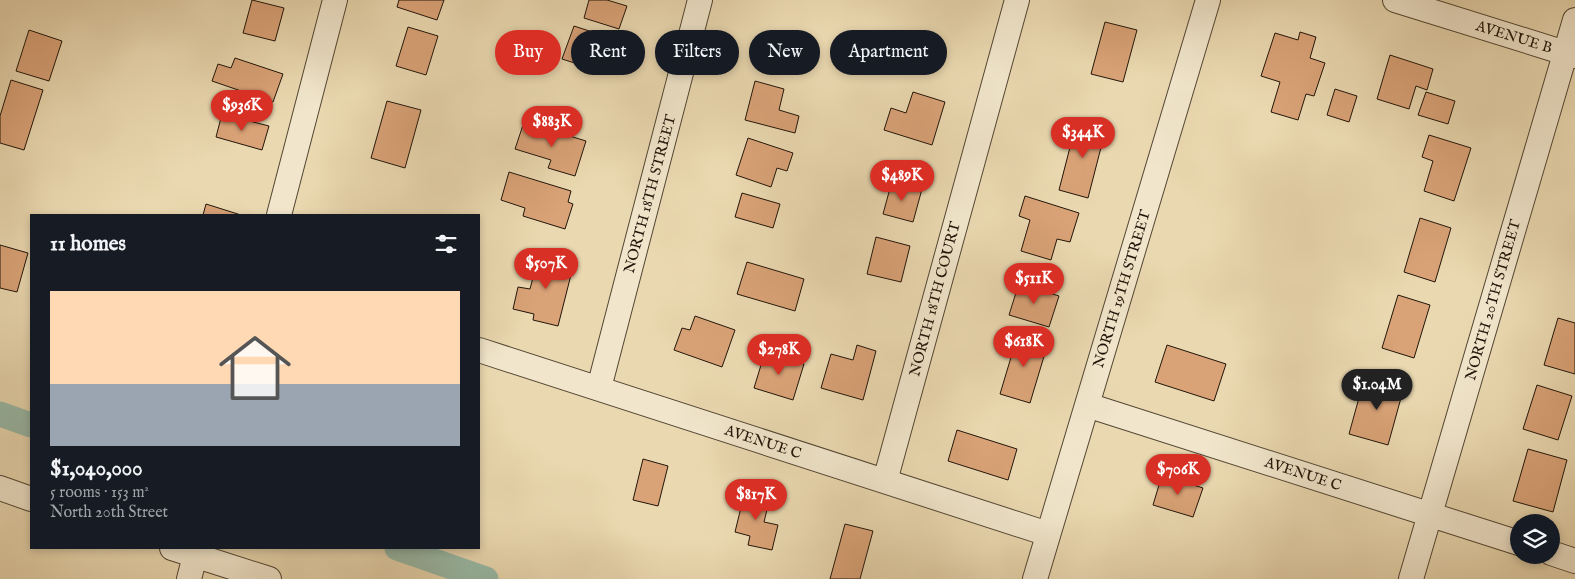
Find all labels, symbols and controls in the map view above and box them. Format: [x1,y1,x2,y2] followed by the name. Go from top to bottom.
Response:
[1473,16,1555,58] street label: AVENUE B
[495,30,561,75] chip: Buy
[571,30,645,75] chip: Rent
[655,30,739,75] chip: Filters
[749,30,820,75] chip: New
[830,30,947,75] chip: Apartment
[207,90,277,132] pin: $936K
[222,96,262,116] text: $936K
[517,106,587,148] pin: $883K
[533,112,571,132] text: $883K
[620,113,680,275] street label: NORTH 18TH STREET
[1048,116,1118,159] pin: $344K
[1062,123,1104,143] text: $344K
[867,160,937,202] pin: $489K
[881,166,923,186] text: $489K
[1089,208,1155,370] street label: NORTH 19TH STREET
[1461,217,1525,383] street label: NORTH 20TH STREET
[905,219,965,379] street label: NORTH 18TH COURT
[432,230,460,258] icon: filters
[50,231,126,258] text: 11 homes
[511,248,581,290] pin: $507K
[525,254,567,274] text: $507K
[999,262,1069,305] pin: $511K
[1015,269,1053,289] text: $511K
[210,323,300,413] icon: home
[989,326,1059,368] pin: $618K
[1004,332,1044,352] text: $618K
[744,334,814,376] pin: $278K
[758,340,800,360] text: $278K
[1336,368,1418,411] pin: $1.04M
[1353,375,1402,395] text: $1.04M
[721,420,804,463] street label: AVENUE C
[1261,452,1344,495] street label: AVENUE C
[1143,454,1213,496] pin: $706K
[50,456,143,483] text: $1,040,000
[1157,460,1199,480] text: $706K
[721,478,791,521] pin: $817K
[50,483,149,503] text: 5 rooms · 153 m²
[736,485,776,505] text: $817K
[50,503,168,523] text: North 20th Street
[1510,514,1560,564] map controls
[1510,514,1560,564] button: layers

